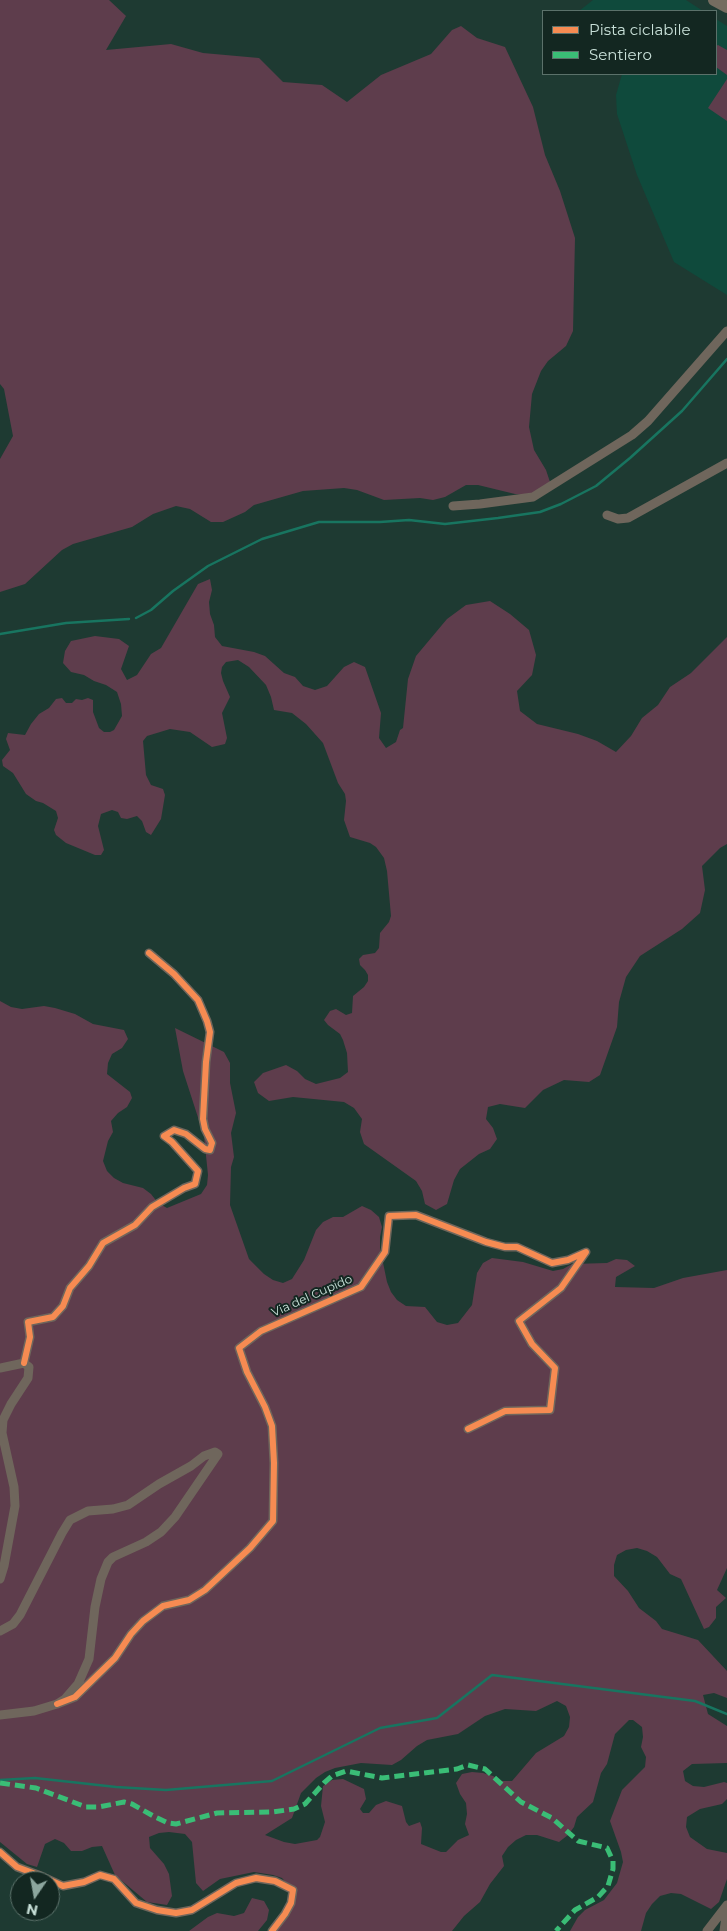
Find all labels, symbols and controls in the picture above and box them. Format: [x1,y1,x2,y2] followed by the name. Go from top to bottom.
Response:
[542,10,717,75] legend
[589,20,691,39] text: Pista ciclabile
[589,45,652,64] text: Sentiero
[269,1272,355,1320] street label: Via del Cupido
[10,1871,60,1921] north arrow
[25,1900,39,1920] text: N

